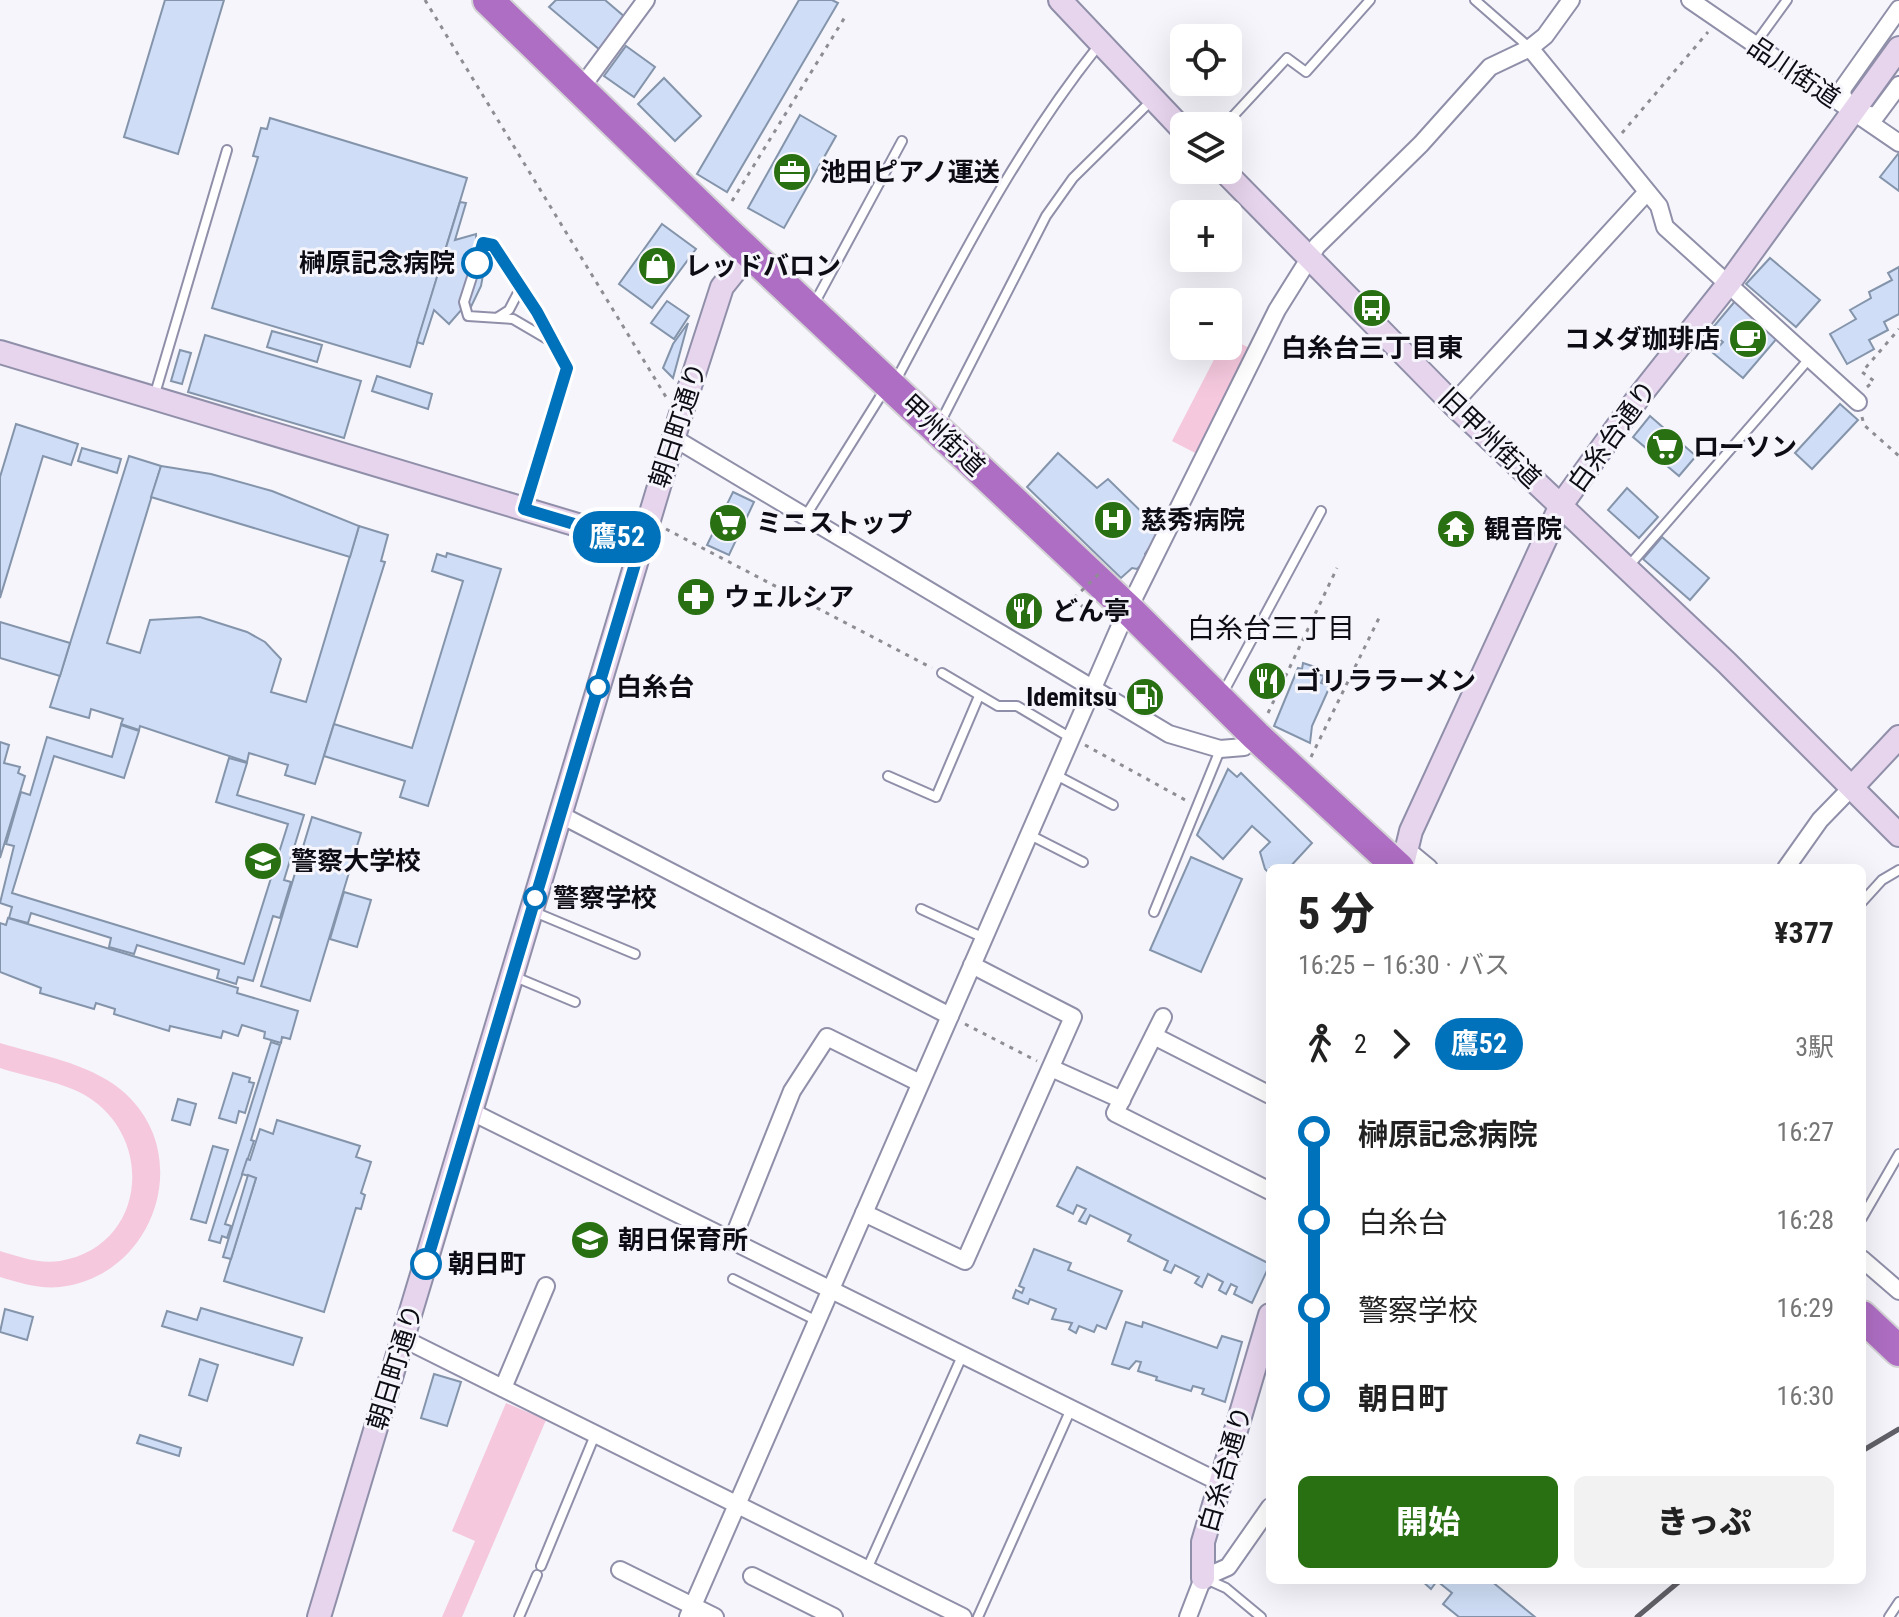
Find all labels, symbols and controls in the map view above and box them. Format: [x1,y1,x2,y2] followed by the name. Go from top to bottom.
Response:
[1170,24,1242,360] map controls
[1170,24,1242,96] button: locate
[1742,30,1846,114] street label: 品川街道
[1170,112,1242,184] button: layers
[771,151,813,193] office icon: 池田ピアノ運送
[820,157,1000,187] place label: 池田ピアノ運送
[1170,200,1242,272] button: +
[636,245,678,287] shop icon: レッドバロン
[299,248,455,278] place label: 榊原記念病院
[462,248,492,278] marker: 榊原記念病院
[685,251,841,281] place label: レッドバロン
[1351,287,1393,329] bus stop icon: 白糸台三丁目東
[1170,288,1242,360] button: −
[1727,318,1769,360] cafe icon: コメダ珈琲店
[1564,324,1720,354] place label: コメダ珈琲店
[1281,333,1463,363] place label: 白糸台三丁目東
[644,359,712,491] street label: 朝日町通り
[1562,375,1662,497] street label: 白糸台通り
[1433,382,1547,494] street label: 旧甲州街道
[895,388,991,482] street label: 甲州街道
[1644,426,1686,468] supermarket icon: ローソン
[1693,432,1797,462] place label: ローソン
[1092,499,1134,541] hospital icon: 慈秀病院
[707,502,749,544] supermarket icon: ミニストップ
[1141,505,1245,535] place label: 慈秀病院
[756,508,912,538] place label: ミニストップ
[1435,508,1477,550] temple icon: 観音院
[571,511,663,563] line badge: 鷹52
[1484,514,1562,544] place label: 観音院
[589,520,645,553] text: 鷹52
[675,576,717,618] pharmacy icon: ウェルシア
[724,582,854,612] place label: ウェルシア
[1003,590,1045,632] restaurant icon: どん亭
[1052,596,1130,626] place label: どん亭
[1187,612,1355,645] district label: 白糸台三丁目
[1246,660,1288,702] restaurant icon: ゴリララーメン
[1295,666,1476,696] place label: ゴリララーメン
[616,672,694,702] place label: 白糸台
[587,676,609,698] marker: 白糸台
[1124,676,1166,718] fuel station icon: Idemitsu
[1026,682,1117,712] place label: Idemitsu
[242,840,284,882] school or university icon: 警察大学校
[291,846,421,876] place label: 警察大学校
[553,883,657,913] place label: 警察学校
[524,887,546,909] marker: 警察学校
[1298,888,1375,940] text: 5 分
[1774,915,1834,950] text: ¥377
[1298,950,1510,980] text: 16:25 – 16:30 · バス
[1298,1022,1342,1066] icon: walk
[1379,1022,1423,1066] icon: forward
[1451,1027,1507,1060] text: 鷹52
[1354,1029,1367,1059] text: 2
[1795,1032,1834,1062] text: 3駅
[1358,1117,1538,1152] text: 榊原記念病院
[1777,1117,1834,1147] text: 16:27
[1358,1205,1448,1240] text: 白糸台
[1777,1205,1834,1235] text: 16:28
[569,1219,611,1261] school or university icon: 朝日保育所
[618,1225,748,1255] place label: 朝日保育所
[411,1249,441,1279] marker: 朝日町
[448,1249,526,1279] place label: 朝日町
[1358,1293,1478,1328] text: 警察学校
[1777,1293,1834,1323] text: 16:29
[362,1300,428,1434] street label: 朝日町通り
[1358,1381,1448,1416] text: 朝日町
[1777,1381,1834,1411] text: 16:30
[1193,1402,1257,1536] street label: 白糸台通り
[1298,1476,1558,1568] button: 開始
[1574,1476,1834,1568] button: きっぷ

